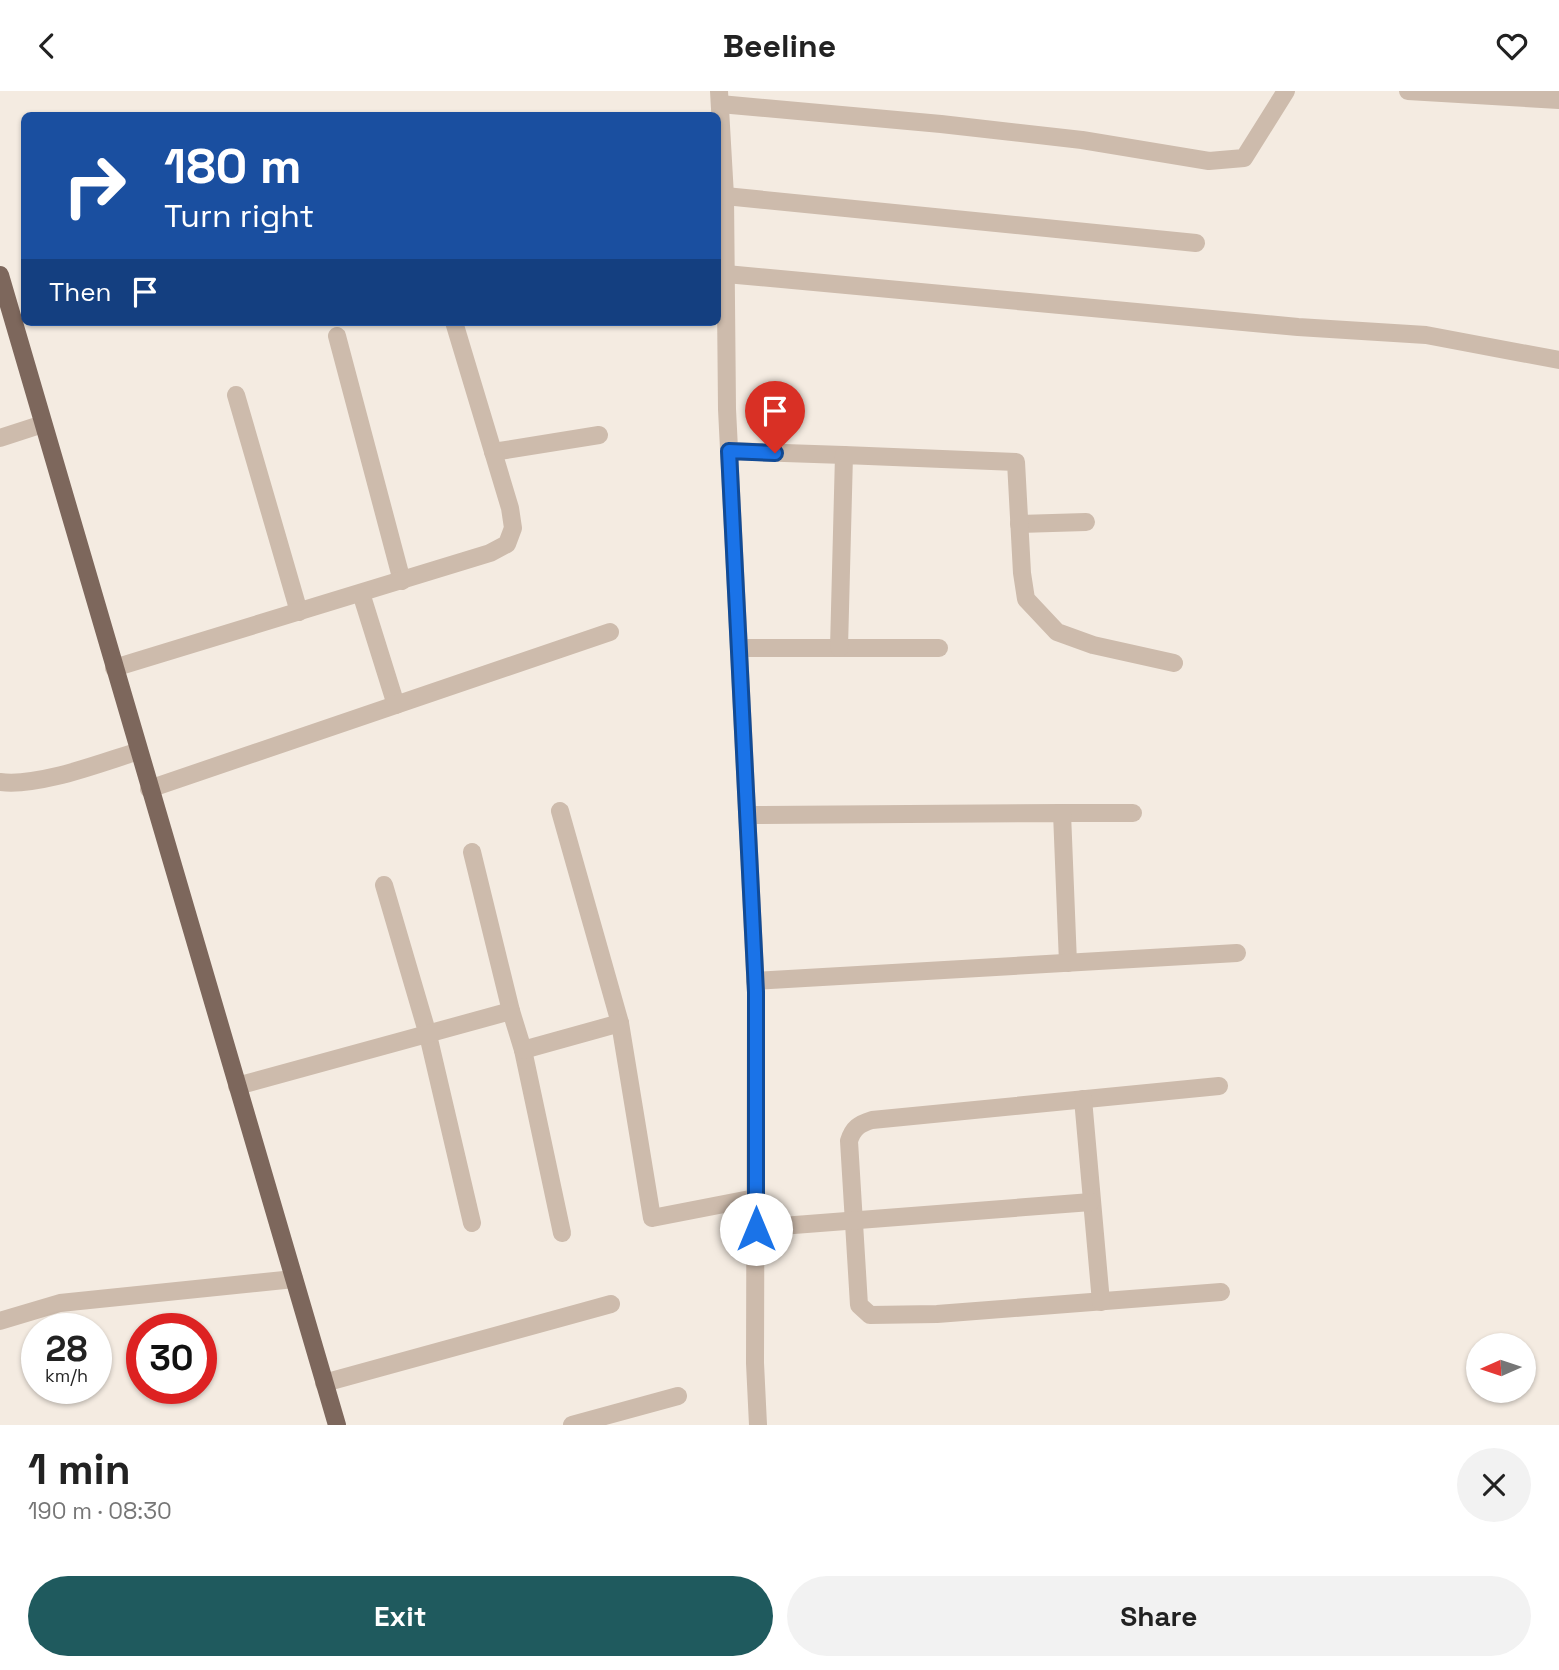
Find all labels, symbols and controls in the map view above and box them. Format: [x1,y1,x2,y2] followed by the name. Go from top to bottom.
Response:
[723,26,836,66] text: Beeline
[28,27,66,65] icon: back
[1493,27,1531,65] icon: heart
[164,135,302,197] text: 180 m
[49,140,140,231] icon: right
[164,196,314,236] text: Turn right
[126,273,164,311] icon: arrive
[49,275,112,309] text: Then
[745,381,805,453] pin
[756,392,794,430] icon: arrive
[719,1192,793,1266] position arrow
[126,1313,217,1404] speed limit sign: 30
[46,1327,87,1371] text: 28
[1466,1333,1536,1403] north arrow
[1466,1333,1536,1403] map controls
[45,1364,88,1387] text: km/h
[28,1443,131,1496] text: 1 min
[1457,1448,1531,1522] button: close
[28,1496,172,1526] text: 190 m · 08:30
[28,1576,773,1656] button: Exit
[787,1576,1531,1656] button: Share

